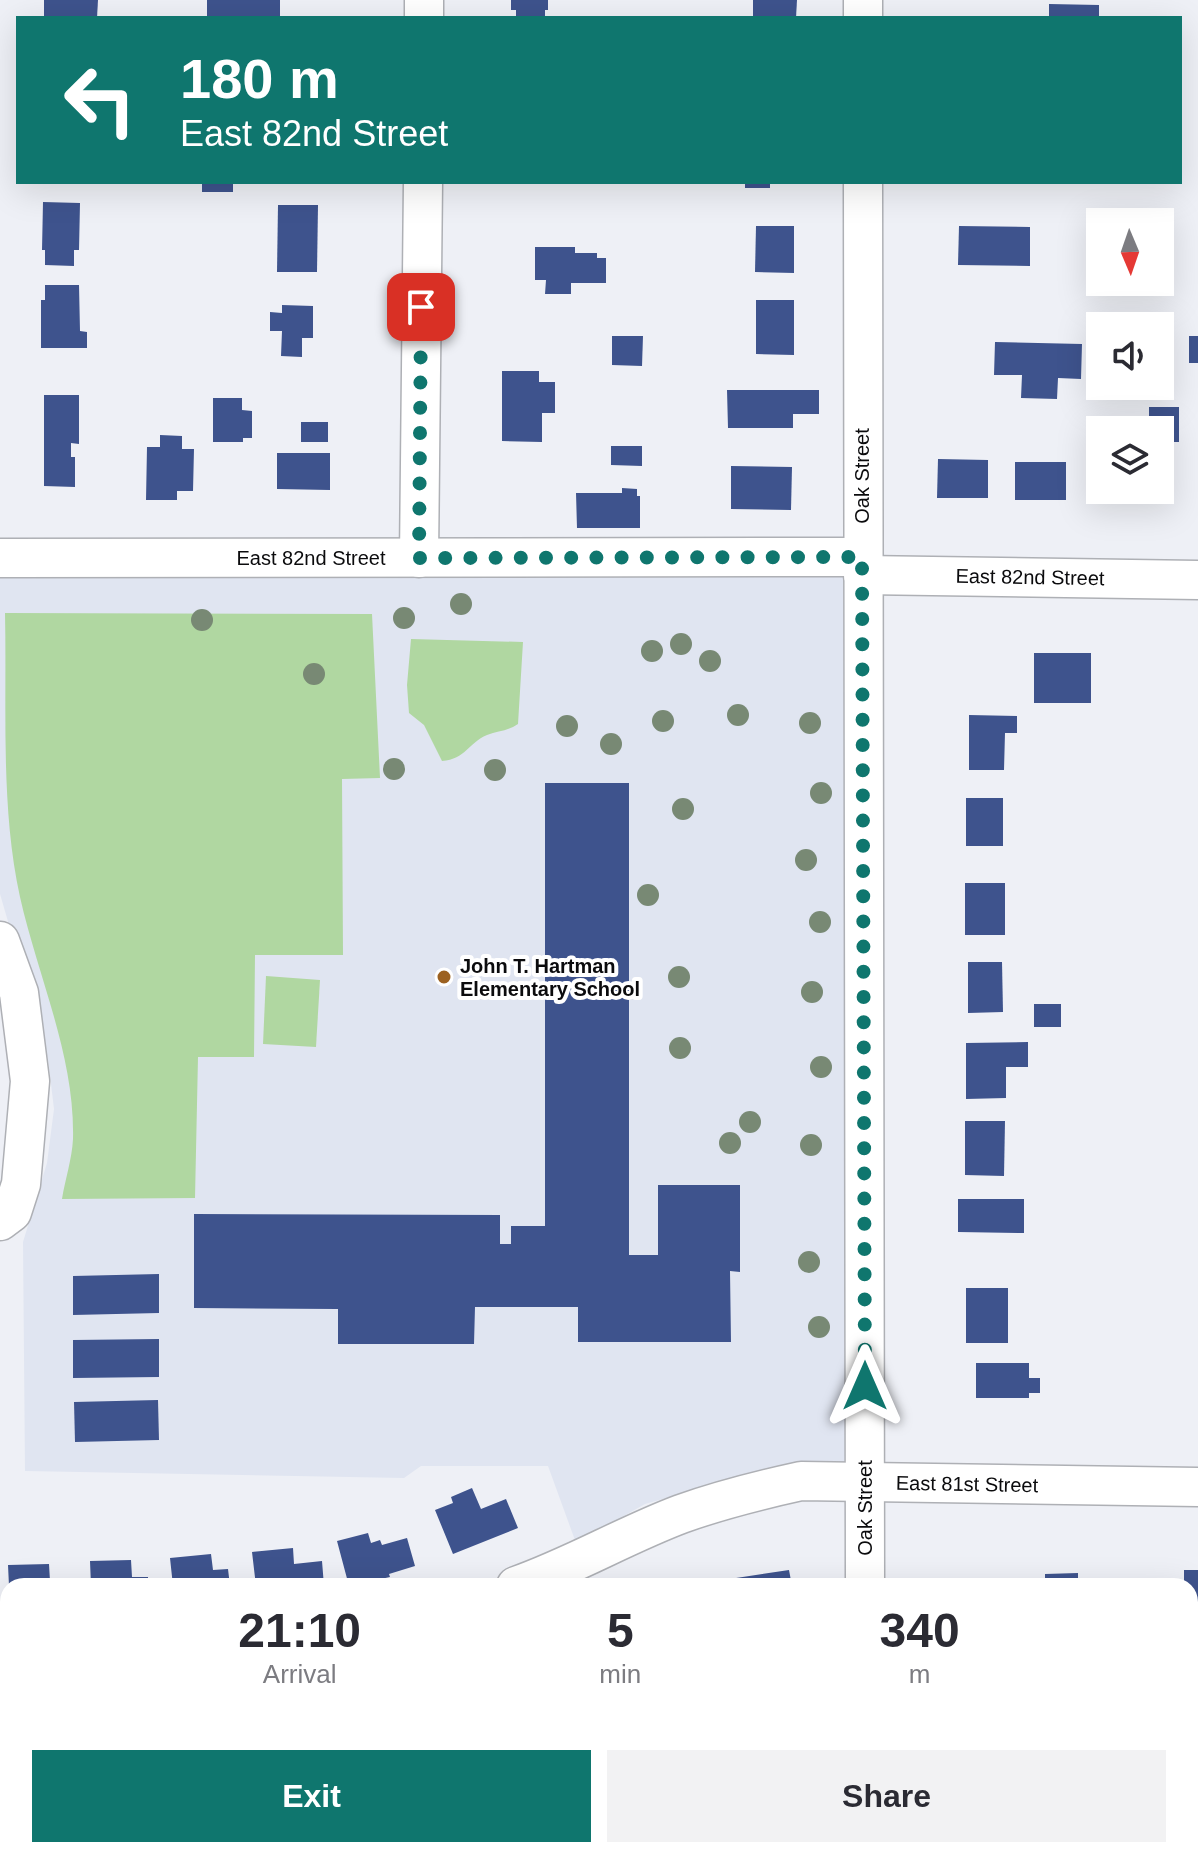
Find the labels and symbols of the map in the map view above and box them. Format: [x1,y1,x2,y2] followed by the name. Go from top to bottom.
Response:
[1086,208,1174,296] north arrow
[387,273,455,341] pin
[851,428,873,524] street label: Oak Street
[237,547,386,569] street label: East 82nd Street
[955,565,1105,589] street label: East 82nd Street
[460,955,640,1000] place label: John T. Hartman Elementary School
[435,968,453,986] marker: John T. Hartman Elementary School
[823,1344,907,1428] position arrow
[854,1460,876,1556] street label: Oak Street
[896,1472,1039,1496] street label: East 81st Street

